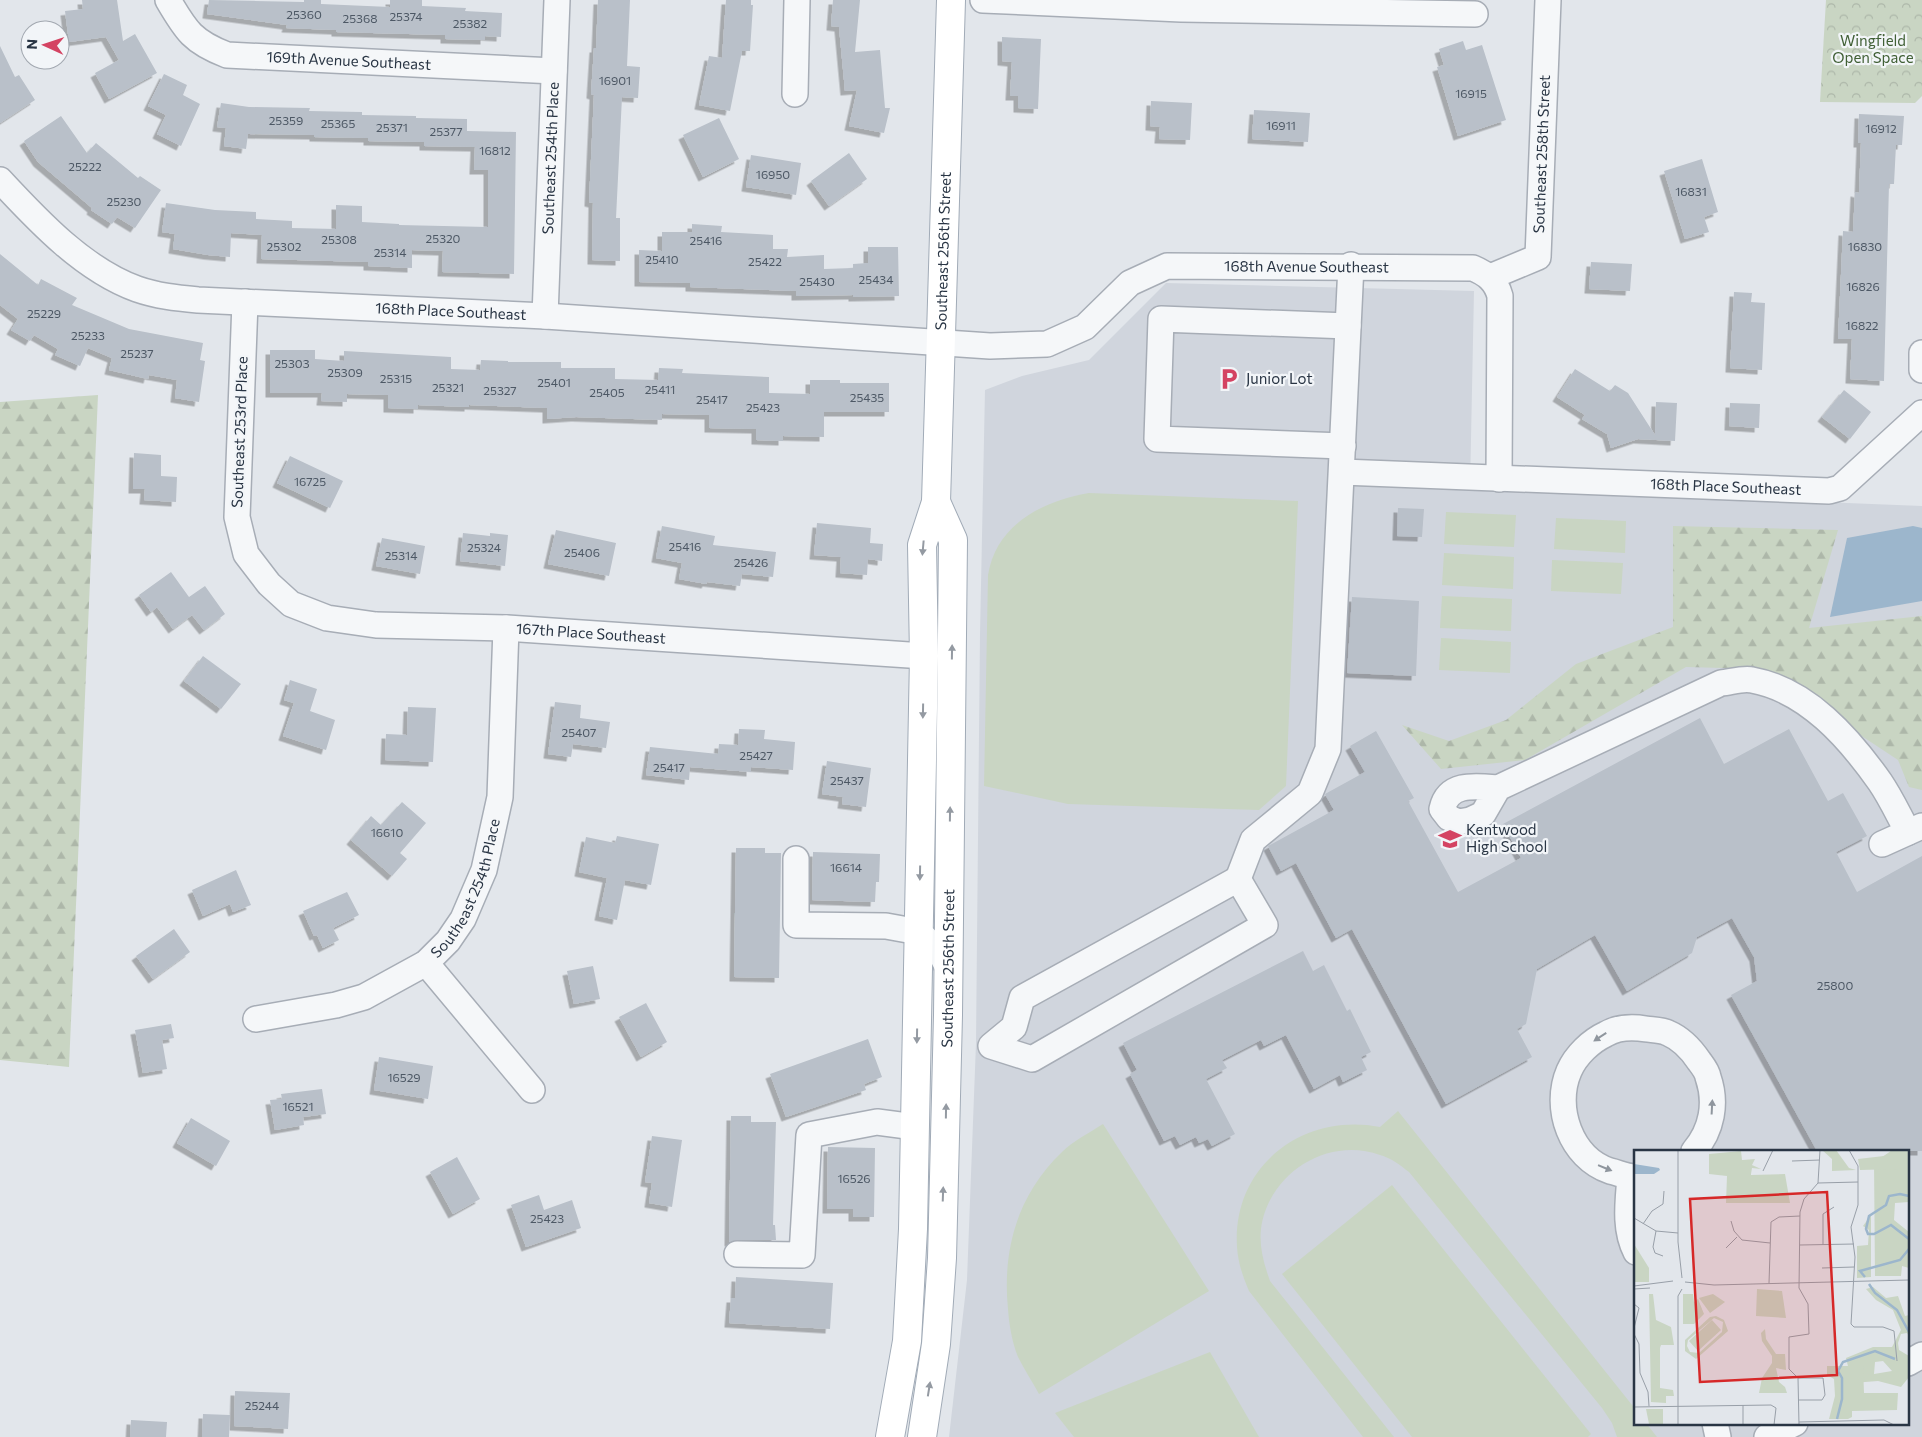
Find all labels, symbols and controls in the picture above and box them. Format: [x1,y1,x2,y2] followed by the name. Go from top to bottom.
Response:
[286,7,322,21] house number: 25360
[389,9,423,23] house number: 25374
[343,11,377,25] house number: 25368
[453,16,487,30] house number: 25382
[20,20,70,70] north arrow
[1832,31,1914,66] park label: Wingfield Open Space
[23,39,40,50] text: N
[266,47,432,73] street label: 169th Avenue Southeast
[599,73,631,87] house number: 16901
[1529,74,1553,234] street label: Southeast 258th Street
[538,81,562,235] street label: Southeast 254th Place
[1455,86,1487,100] house number: 16915
[269,113,303,127] house number: 25359
[321,116,355,130] house number: 25365
[1266,118,1296,132] house number: 16911
[376,120,408,134] house number: 25371
[1865,121,1897,135] house number: 16912
[429,124,463,138] house number: 25377
[479,143,511,157] house number: 16812
[68,159,102,173] house number: 25222
[756,167,790,181] house number: 16950
[931,172,954,331] street label: Southeast 256th Street
[1675,184,1707,198] house number: 16831
[107,194,142,208] house number: 25230
[426,231,461,245] house number: 25320
[321,232,357,246] house number: 25308
[690,233,722,247] house number: 25416
[267,239,302,253] house number: 25302
[1848,239,1882,253] house number: 16830
[374,245,406,259] house number: 25314
[645,252,679,266] house number: 25410
[748,254,782,268] house number: 25422
[1224,256,1389,275] street label: 168th Avenue Southeast
[859,272,893,286] house number: 25434
[799,274,835,288] house number: 25430
[1846,279,1880,293] house number: 16826
[375,298,527,323] street label: 168th Place Southeast
[27,306,61,320] house number: 25229
[1846,318,1879,332] house number: 16822
[71,328,105,342] house number: 25233
[120,346,154,360] house number: 25237
[227,356,251,508] street label: Southeast 253rd Place
[274,356,310,370] house number: 25303
[327,365,363,379] house number: 25309
[1216,366,1242,392] parking icon: Junior Lot
[1246,369,1313,387] place label: Junior Lot
[380,371,412,385] house number: 25315
[537,375,571,389] house number: 25401
[432,380,464,394] house number: 25321
[645,382,675,396] house number: 25411
[483,383,517,397] house number: 25327
[589,385,625,399] house number: 25405
[850,390,884,404] house number: 25435
[696,392,728,406] house number: 25417
[746,400,780,414] house number: 25423
[294,474,326,488] house number: 16725
[1650,474,1802,498] street label: 168th Place Southeast
[669,539,701,553] house number: 25416
[467,540,501,554] house number: 25324
[919,541,927,557] one-way arrow
[564,545,600,559] house number: 25406
[385,548,417,562] house number: 25314
[734,555,768,569] house number: 25426
[516,619,666,647] street label: 167th Place Southeast
[948,644,956,660] one-way arrow
[919,703,927,719] one-way arrow
[562,725,596,739] house number: 25407
[739,748,773,762] house number: 25427
[653,760,685,774] house number: 25417
[830,773,864,787] house number: 25437
[946,806,954,822] one-way arrow
[426,817,503,961] street label: Southeast 254th Place
[1466,820,1547,855] place label: Kentwood High School
[371,825,403,839] house number: 16610
[1437,826,1463,852] school or university icon: Kentwood High School
[830,860,862,874] house number: 16614
[916,865,924,881] one-way arrow
[937,889,957,1048] street label: Southeast 256th Street
[1817,978,1853,992] house number: 25800
[913,1028,921,1044] one-way arrow
[1594,1033,1607,1042] one-way arrow
[387,1070,421,1084] house number: 16529
[282,1099,314,1113] house number: 16521
[1708,1099,1716,1115] one-way arrow
[942,1102,950,1118] one-way arrow
[1634,1150,1910,1424] inset map
[1598,1165,1612,1173] one-way arrow
[837,1171,871,1185] house number: 16526
[939,1186,947,1202] one-way arrow
[530,1211,564,1225] house number: 25423
[925,1380,933,1396] one-way arrow
[245,1398,279,1412] house number: 25244

